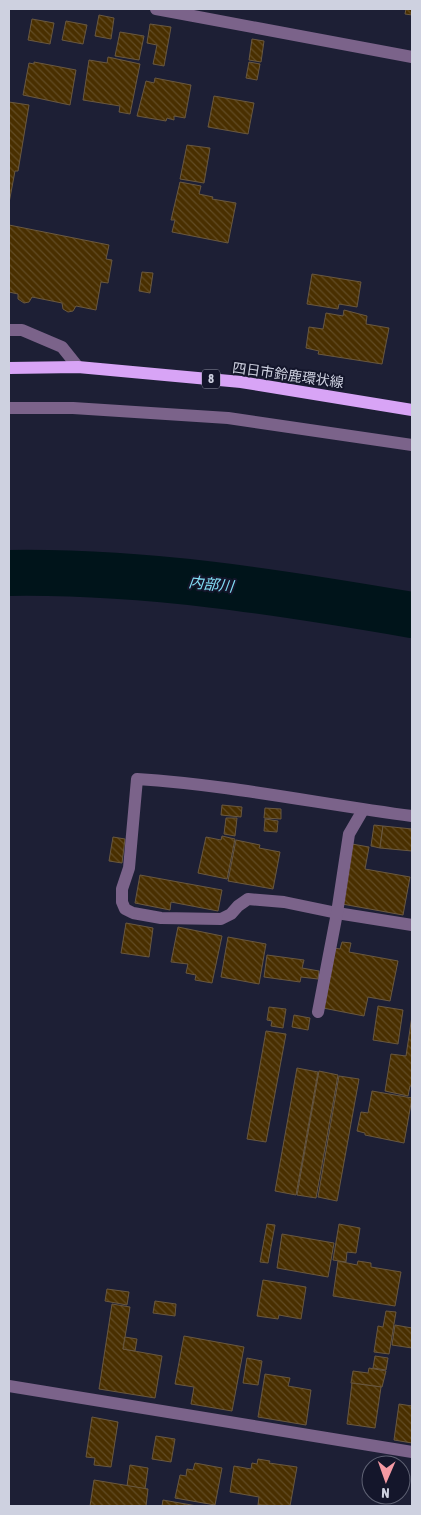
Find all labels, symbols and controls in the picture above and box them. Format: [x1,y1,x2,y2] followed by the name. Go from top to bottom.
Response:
[231,359,345,391] street label: 四日市鈴鹿環状線
[202,369,220,388] road number: 8
[188,573,236,595] water label: 内部川
[361,1455,411,1505] north arrow
[381,1485,390,1501] text: N

